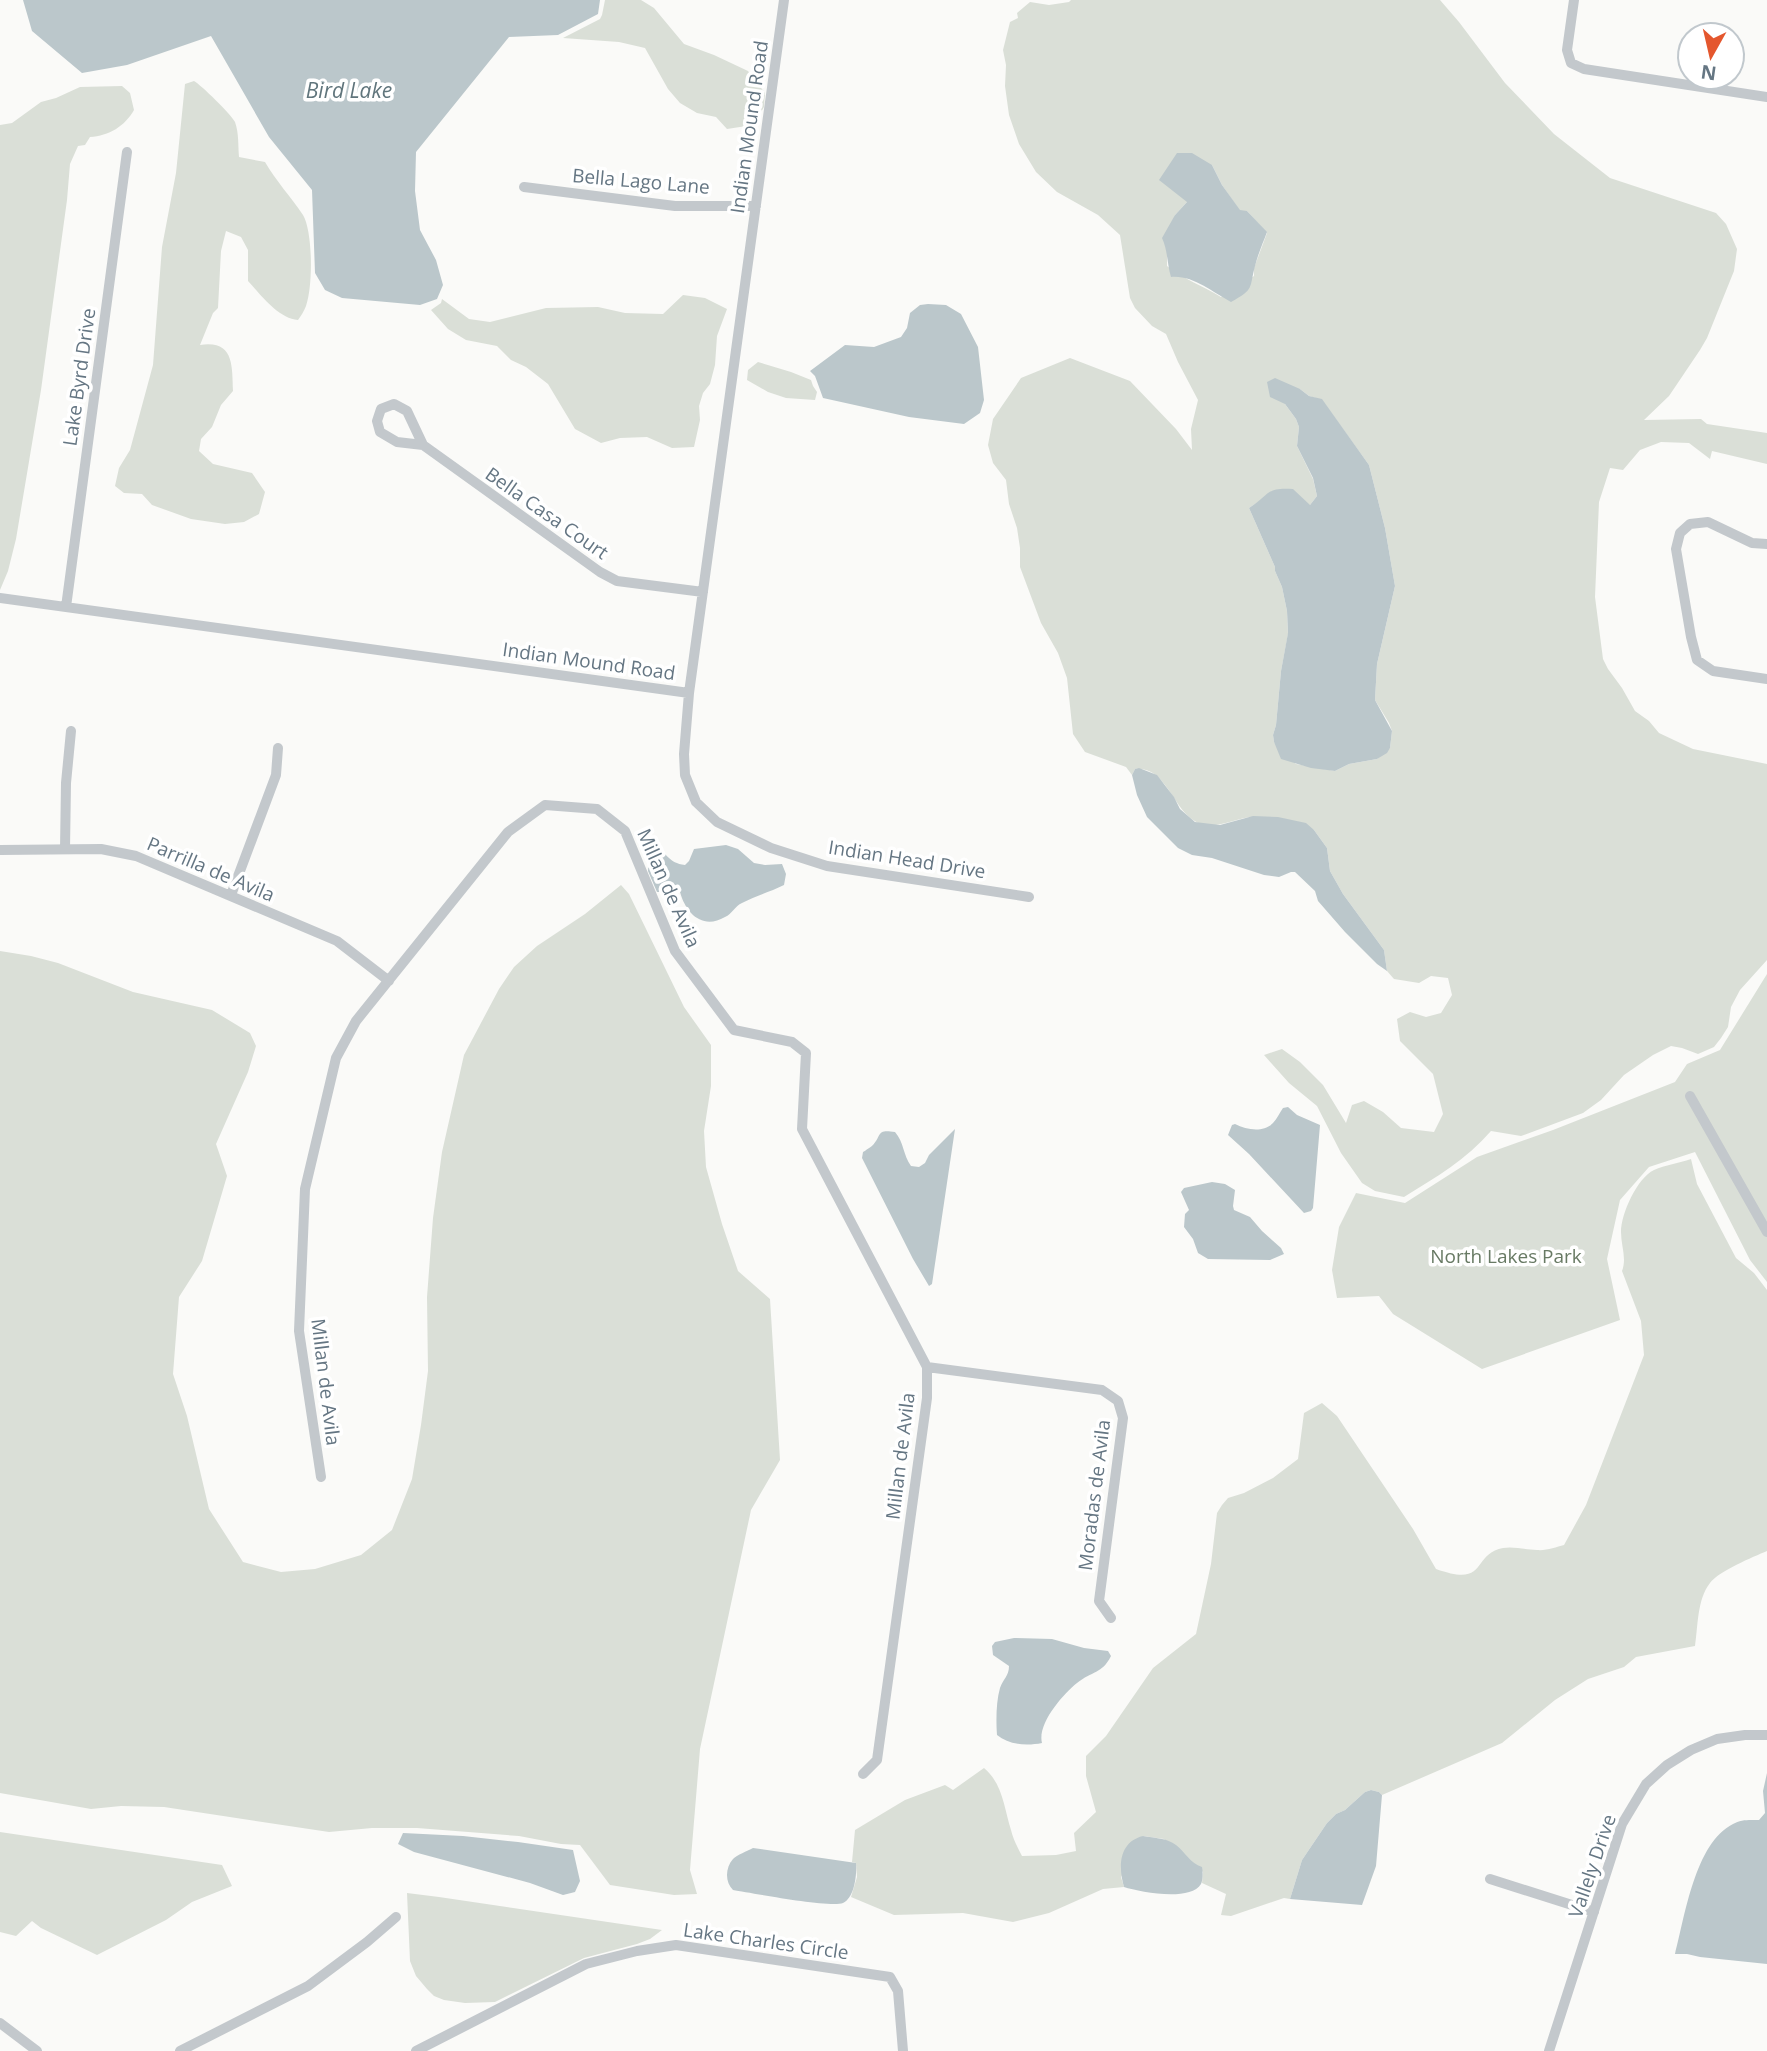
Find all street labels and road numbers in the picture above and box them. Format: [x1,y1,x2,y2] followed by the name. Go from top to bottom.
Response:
[724,39,774,215] street label: Indian Mound Road
[571,162,711,200] street label: Bella Lago Lane
[56,307,102,447] street label: Lake Byrd Drive
[480,461,614,565] street label: Bella Casa Court
[501,636,677,686] street label: Indian Mound Road
[631,824,707,952] street label: Millan de Avila
[143,830,279,908] street label: Parrilla de Avila
[827,834,987,884] street label: Indian Head Drive
[305,1317,347,1447] street label: Millan de Avila
[879,1391,921,1521] street label: Millan de Avila
[1072,1418,1116,1572] street label: Moradas de Avila
[1562,1811,1622,1921] street label: Vallely Drive
[682,1917,850,1965] street label: Lake Charles Circle

